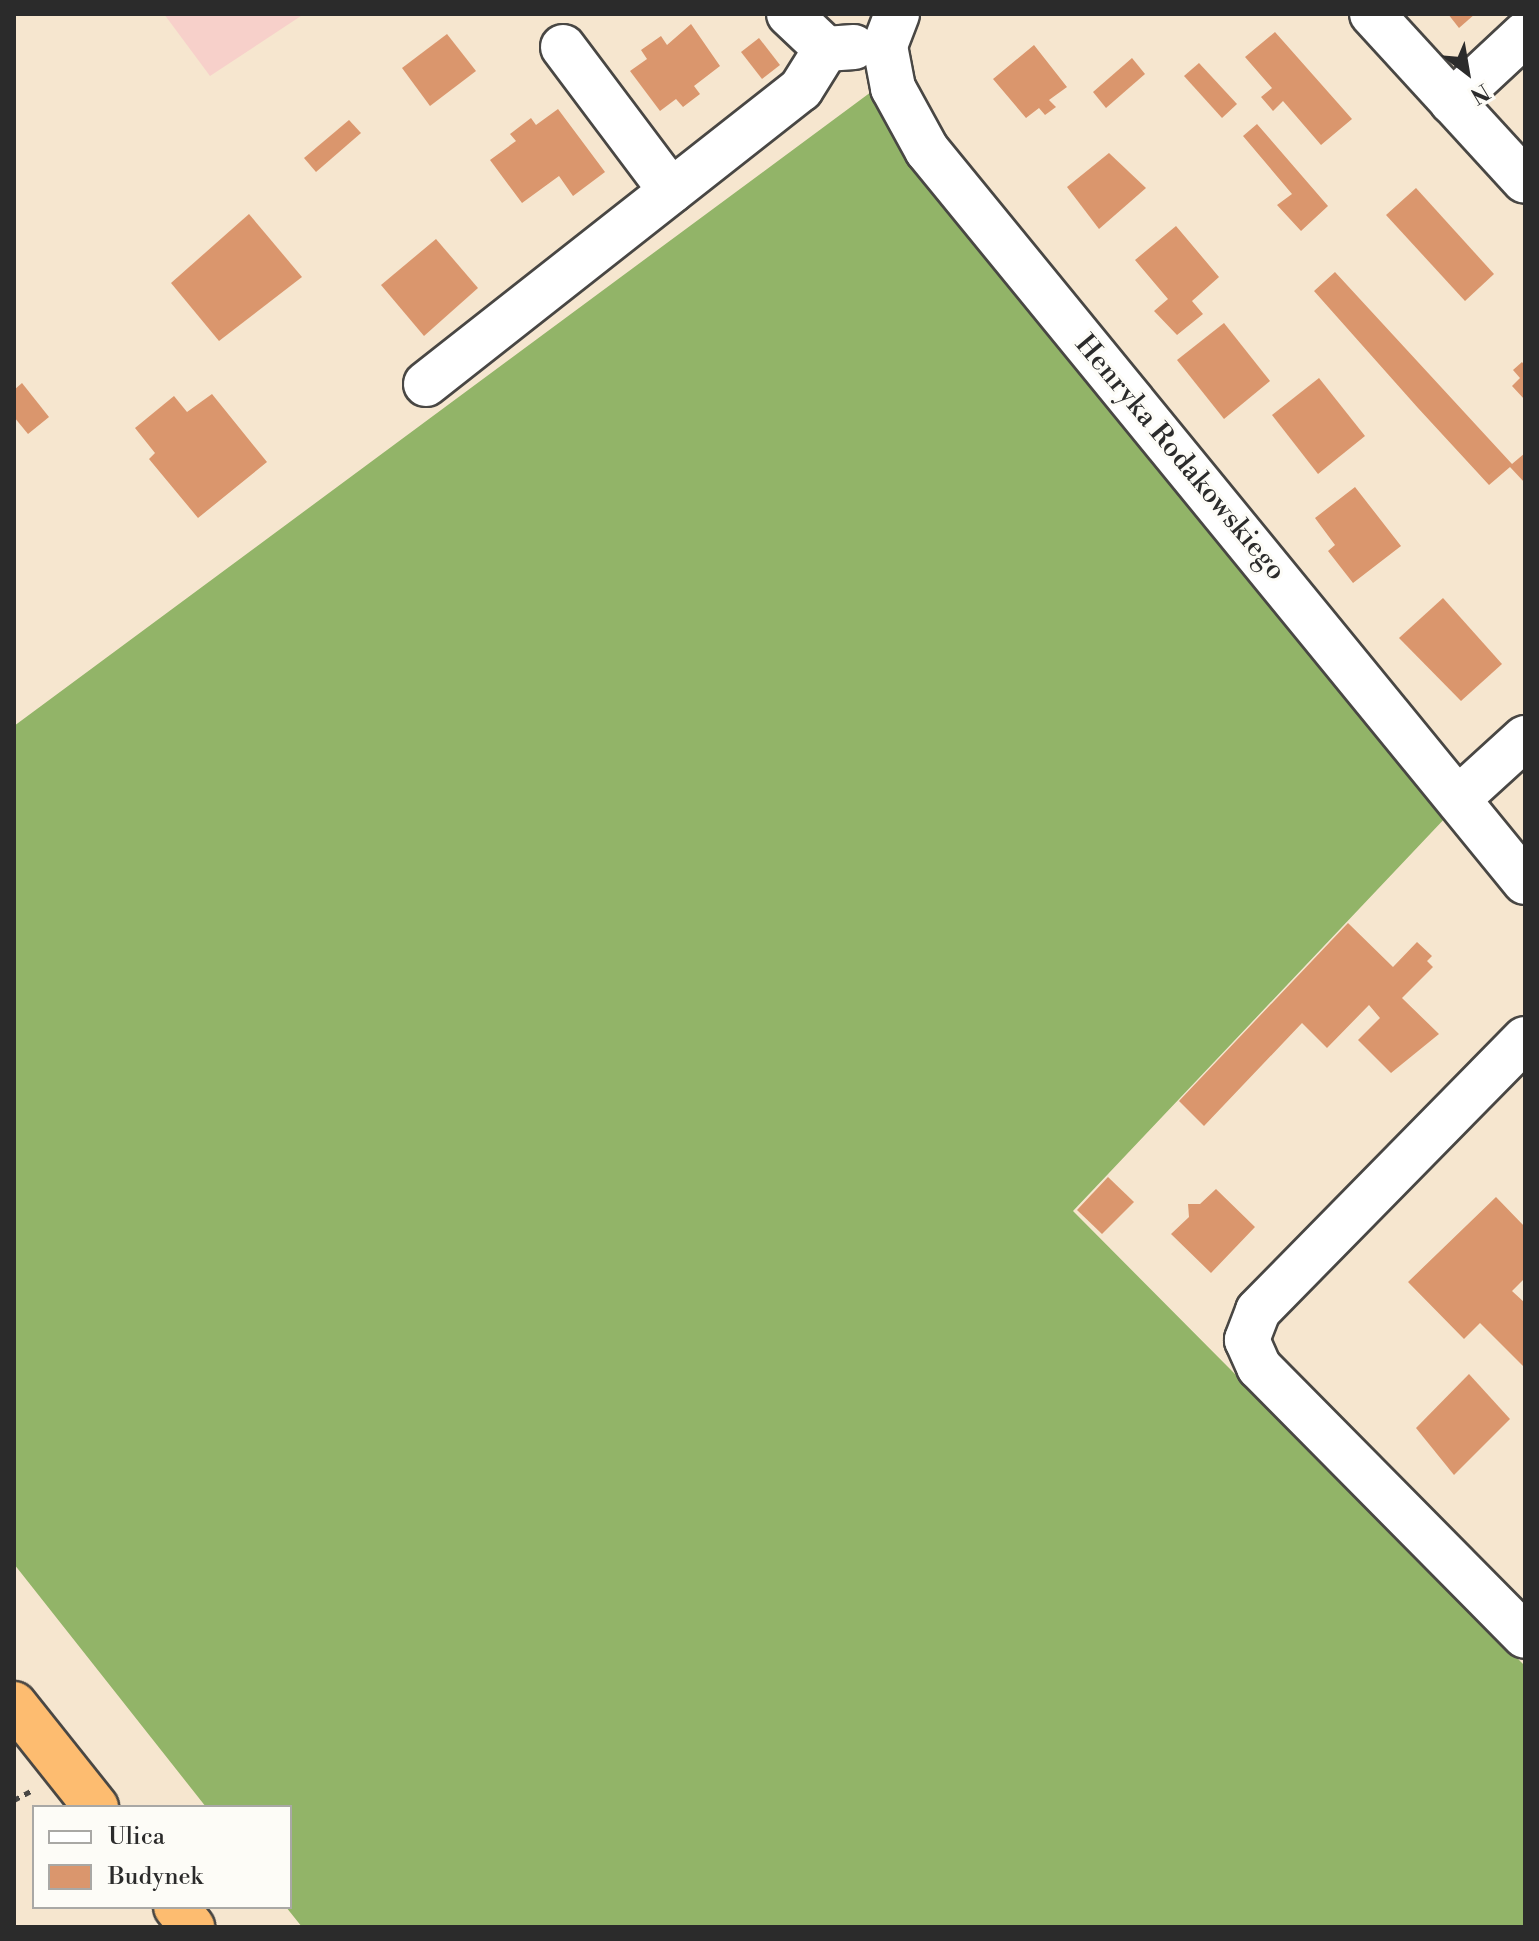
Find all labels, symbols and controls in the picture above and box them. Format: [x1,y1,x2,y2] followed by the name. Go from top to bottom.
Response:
[1427,32,1507,112] north arrow
[1465,77,1494,109] text: N
[1067,328,1293,588] street label: Henryka Rodakowskiego
[32,1805,292,1909] legend
[108,1822,165,1852] text: Ulica
[108,1862,203,1892] text: Budynek

